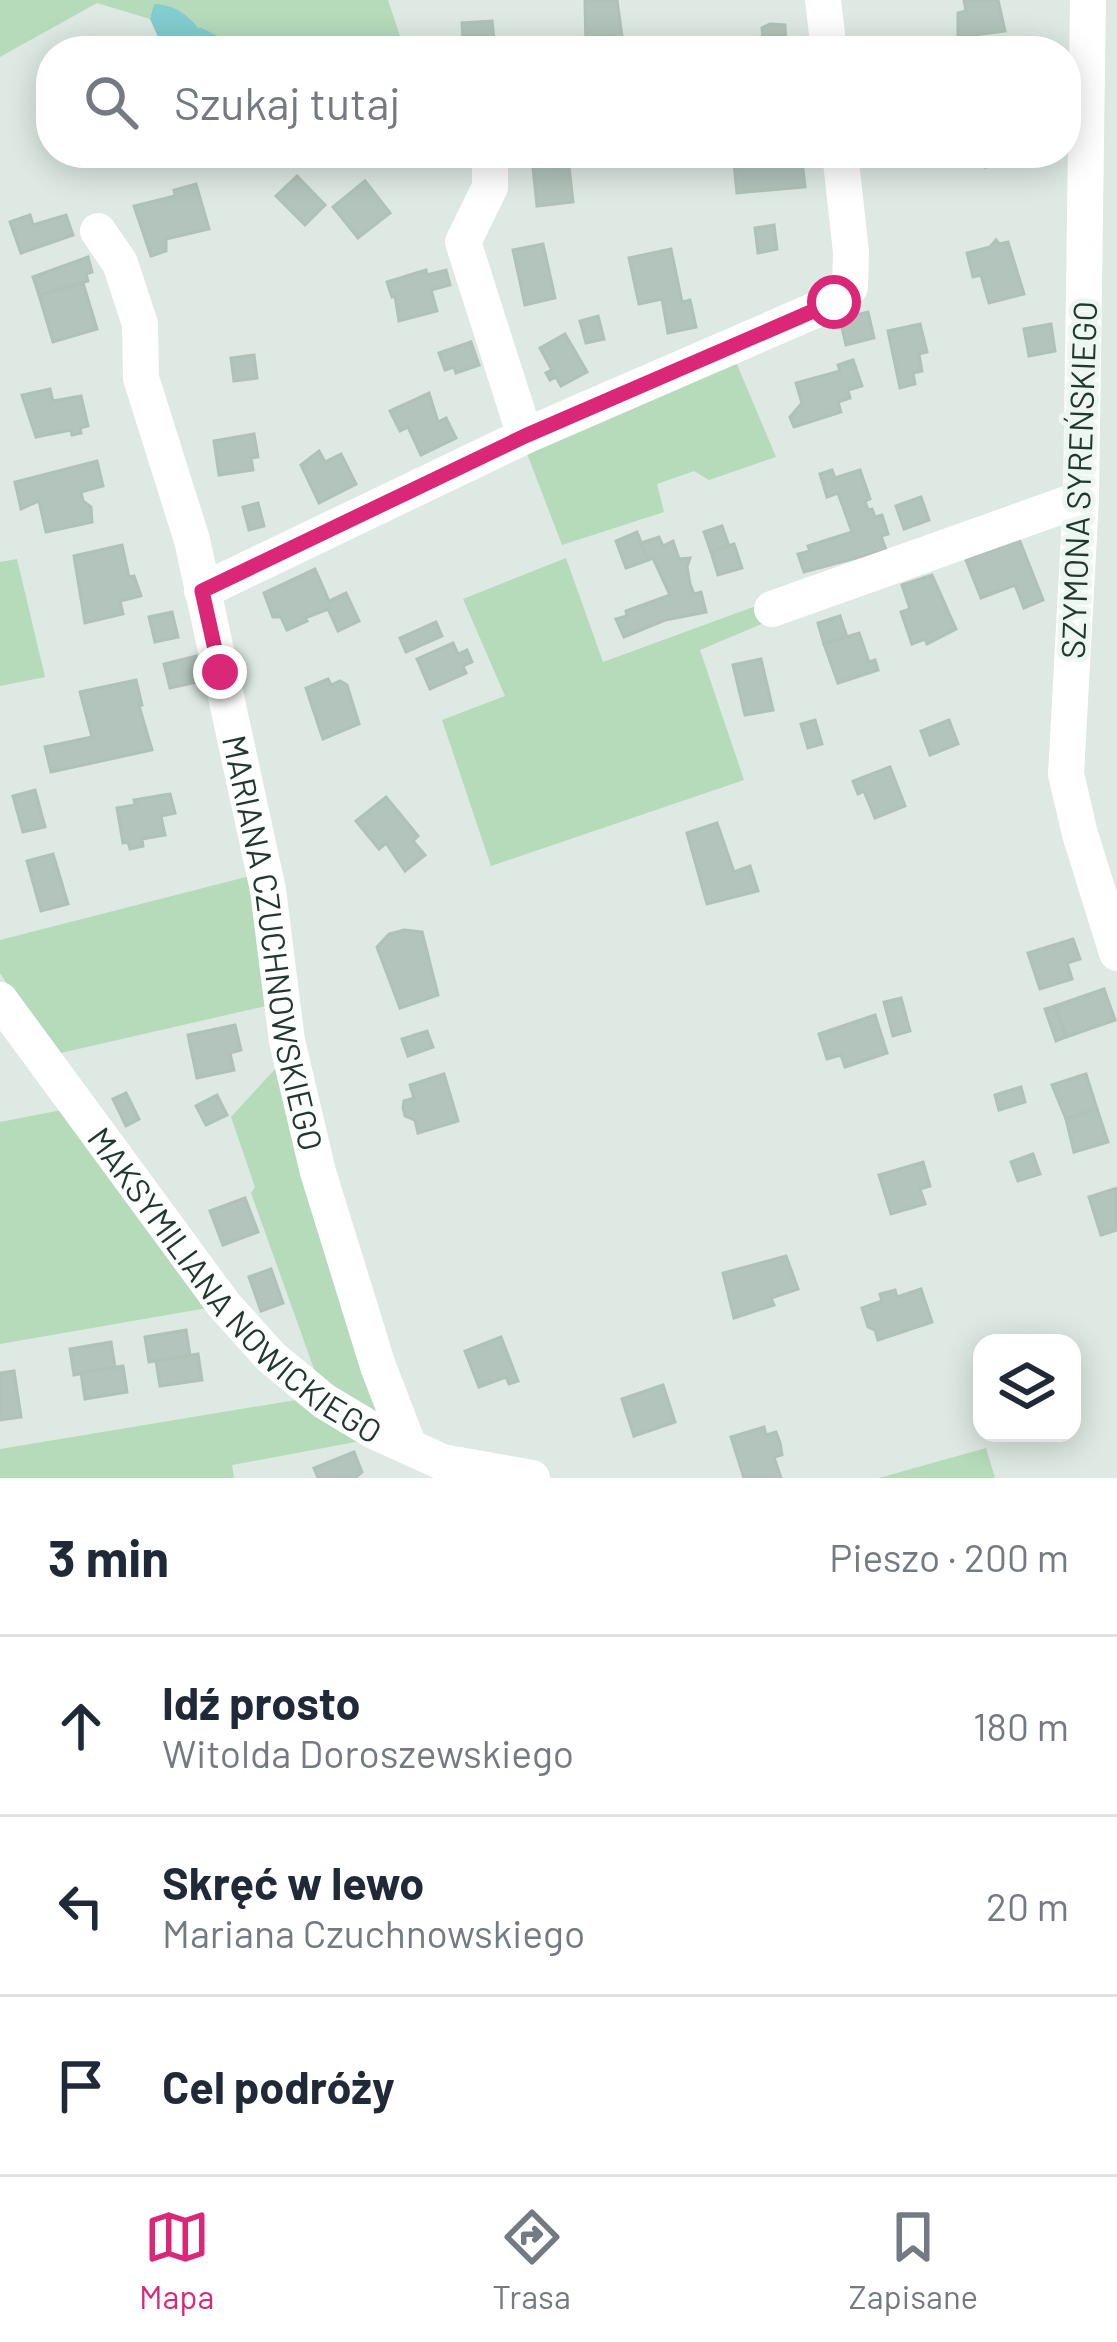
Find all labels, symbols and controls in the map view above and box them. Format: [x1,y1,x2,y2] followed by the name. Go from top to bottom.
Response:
[36,36,1081,168] search box
[78,69,144,135] icon: search
[174,75,401,129] text: Szukaj tutaj
[807,275,861,329] route start
[1052,300,1104,660] street label: SZYMONA SYREŃSKIEGO
[193,645,247,699] route end
[215,731,332,1154] street label: MARIANA CZUCHNOWSKIEGO
[80,1119,389,1451] street label: MAKSYMILIANA NOWICKIEGO
[973,1334,1081,1442] map controls
[973,1334,1081,1442] button: layers
[48,1526,169,1587] text: 3 min
[829,1533,1069,1580] text: Pieszo · 200 m
[162,1675,361,1729] text: Idź prosto
[48,1693,114,1759] icon: ahead
[973,1702,1069,1749] text: 180 m
[162,1729,574,1776] text: Witolda Doroszewskiego
[162,1855,424,1909] text: Skręć w lewo
[48,1873,114,1939] icon: left
[986,1882,1069,1929] text: 20 m
[162,1909,585,1956] text: Mariana Czuchnowskiego
[48,2053,114,2119] icon: arrive
[162,2059,395,2113] text: Cel podróży
[139,2204,214,2316] tab: Mapa
[492,2204,571,2316] tab: Trasa
[849,2204,978,2316] tab: Zapisane

